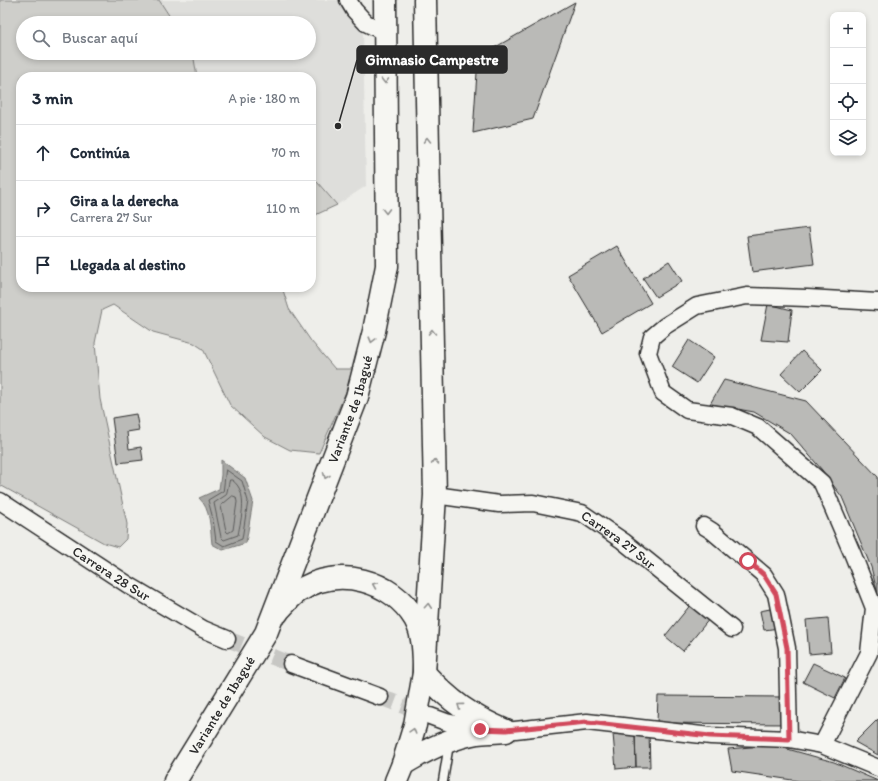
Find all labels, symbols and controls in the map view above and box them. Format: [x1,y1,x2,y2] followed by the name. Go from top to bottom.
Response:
[830,12,866,156] map controls
[830,12,866,48] button: +
[16,16,316,60] search box
[30,27,52,49] icon: search
[62,29,138,47] text: Buscar aquí
[357,46,507,73] callout: Gimnasio Campestre
[830,48,866,84] button: −
[365,51,499,70] text: Gimnasio Campestre
[381,78,389,84] one-way arrow
[830,84,866,120] button: locate
[32,88,73,108] text: 3 min
[228,91,300,106] text: A pie · 180 m
[830,120,866,156] button: layers
[423,137,431,143] one-way arrow
[32,142,54,164] icon: ahead
[70,144,130,162] text: Continúa
[272,145,300,160] text: 70 m
[70,192,179,210] text: Gira a la derecha
[32,198,54,220] icon: right
[266,201,300,216] text: 110 m
[382,208,390,214] one-way arrow
[70,210,152,225] text: Carrera 27 Sur
[32,254,54,276] icon: arrive
[70,256,186,274] text: Llegada al destino
[427,329,436,335] one-way arrow
[368,336,377,343] one-way arrow
[324,353,376,466] street label: Variante de Ibagué
[430,459,439,465] one-way arrow
[322,472,330,479] one-way arrow
[578,507,660,573] street label: Carrera 27 Sur
[69,542,154,605] street label: Carrera 28 Sur
[739,552,757,570] route start
[371,581,378,589] one-way arrow
[424,603,433,609] one-way arrow
[185,652,259,758] street label: Variante de Ibagué
[457,704,464,711] one-way arrow
[471,720,489,738] route end
[408,728,417,735] one-way arrow

